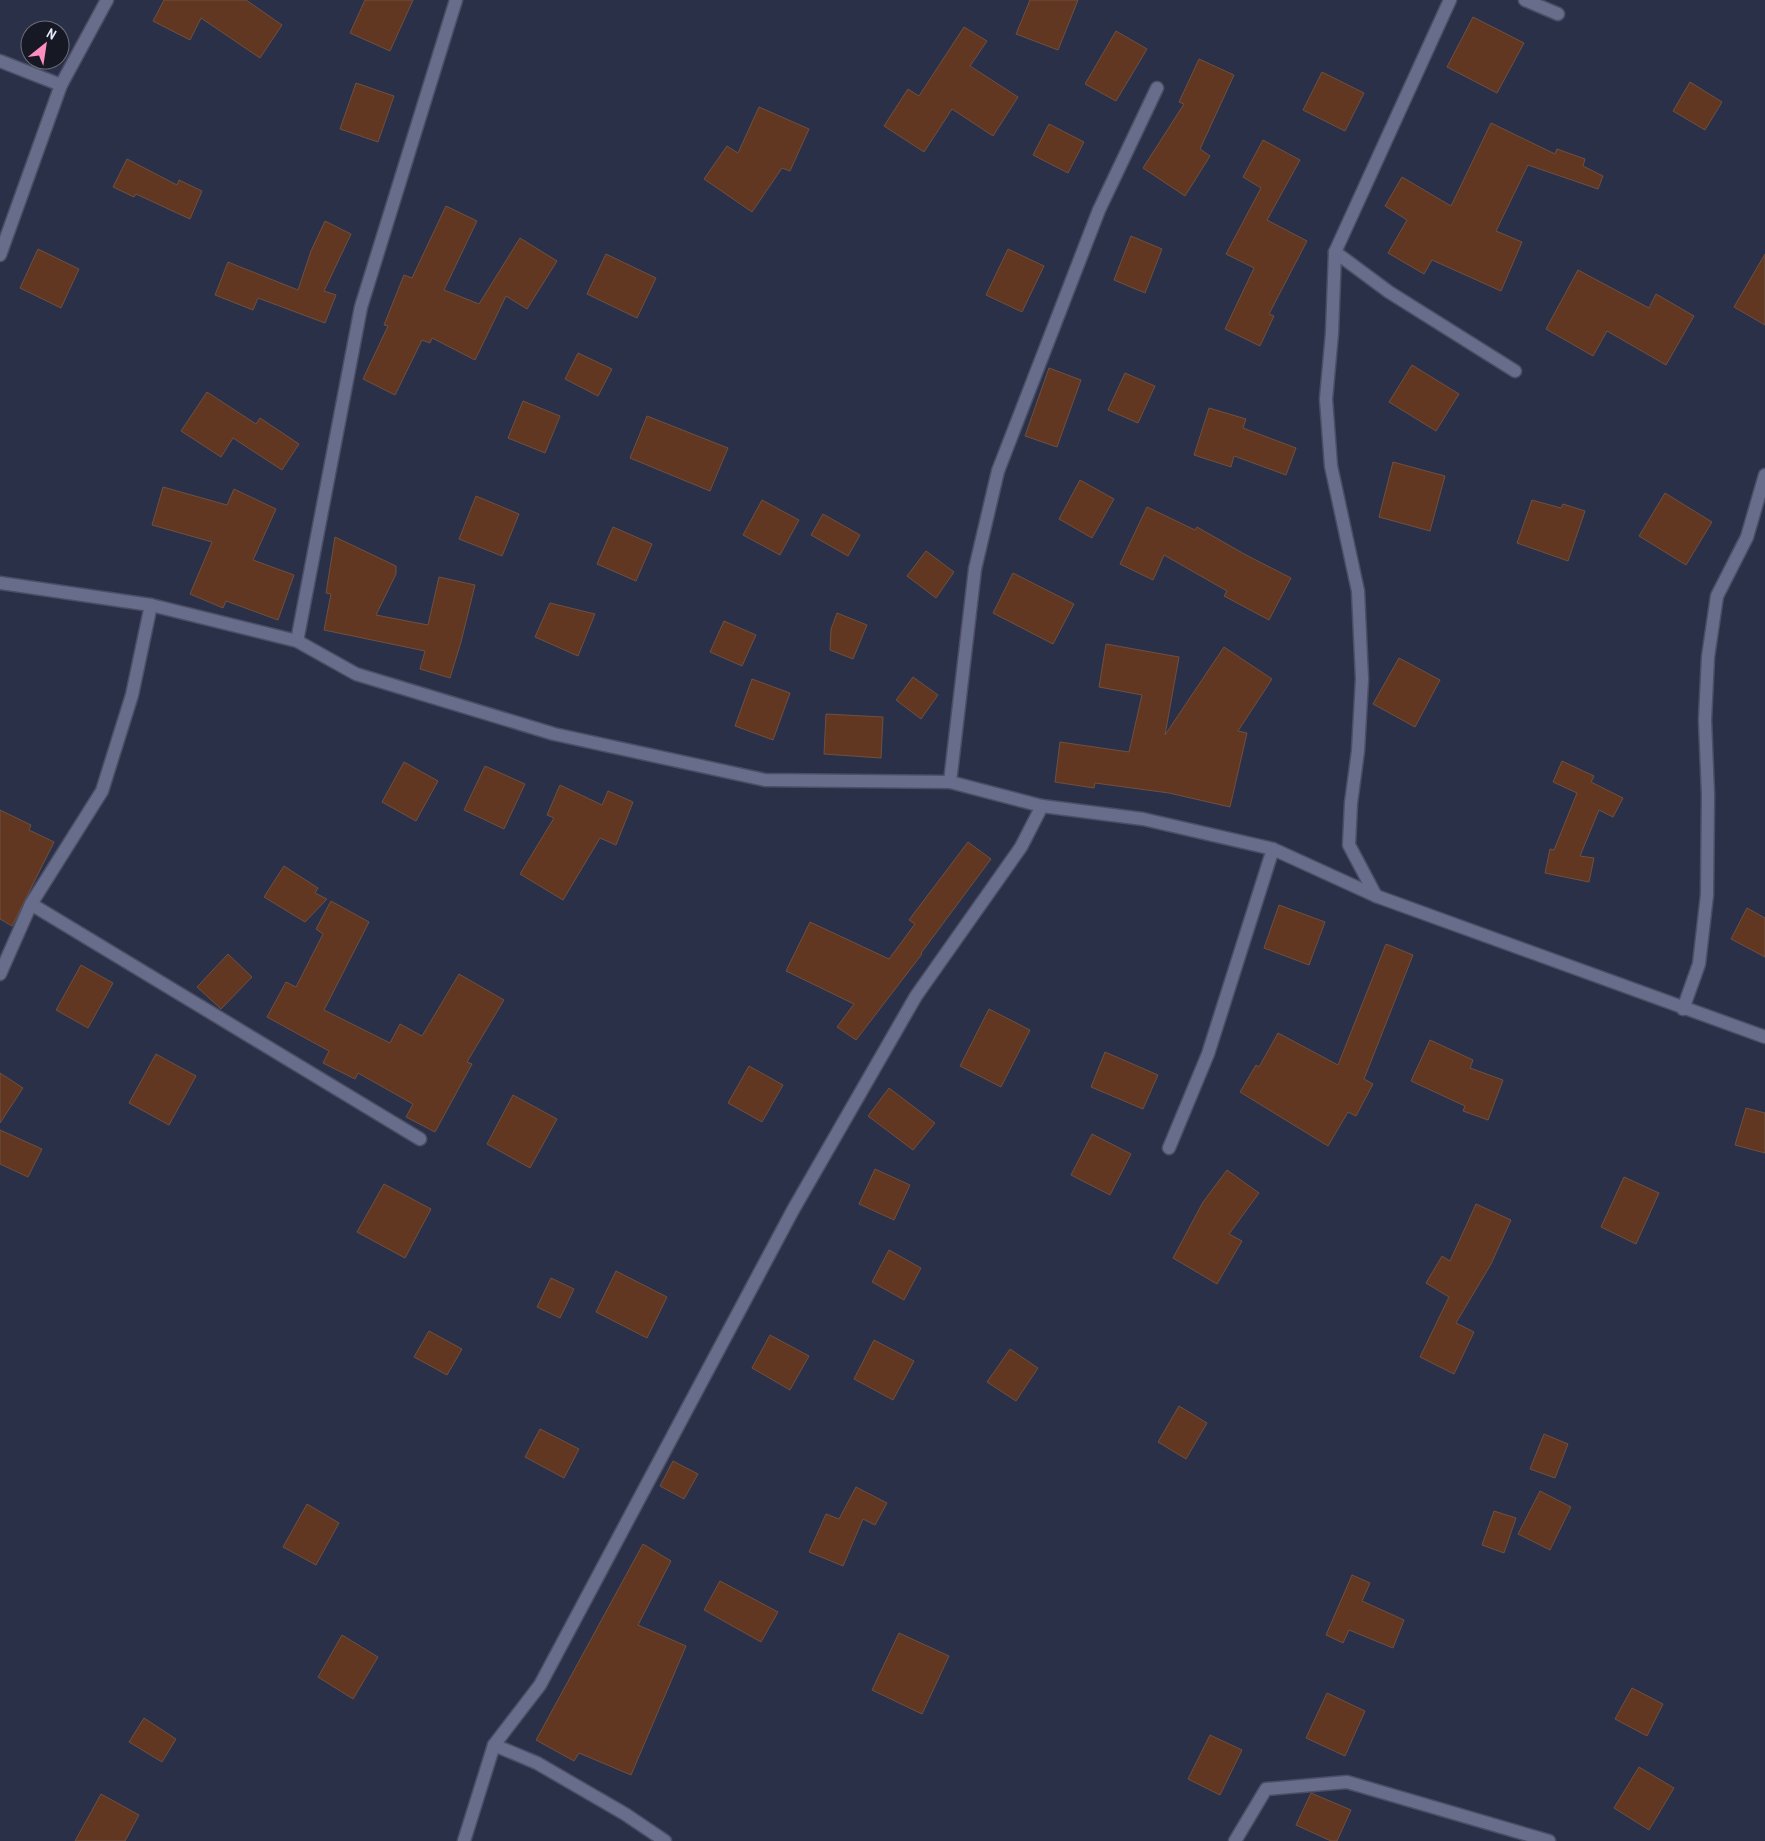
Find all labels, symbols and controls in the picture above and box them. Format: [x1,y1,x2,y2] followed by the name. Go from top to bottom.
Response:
[20,20,70,70] north arrow
[43,24,60,44] text: N

